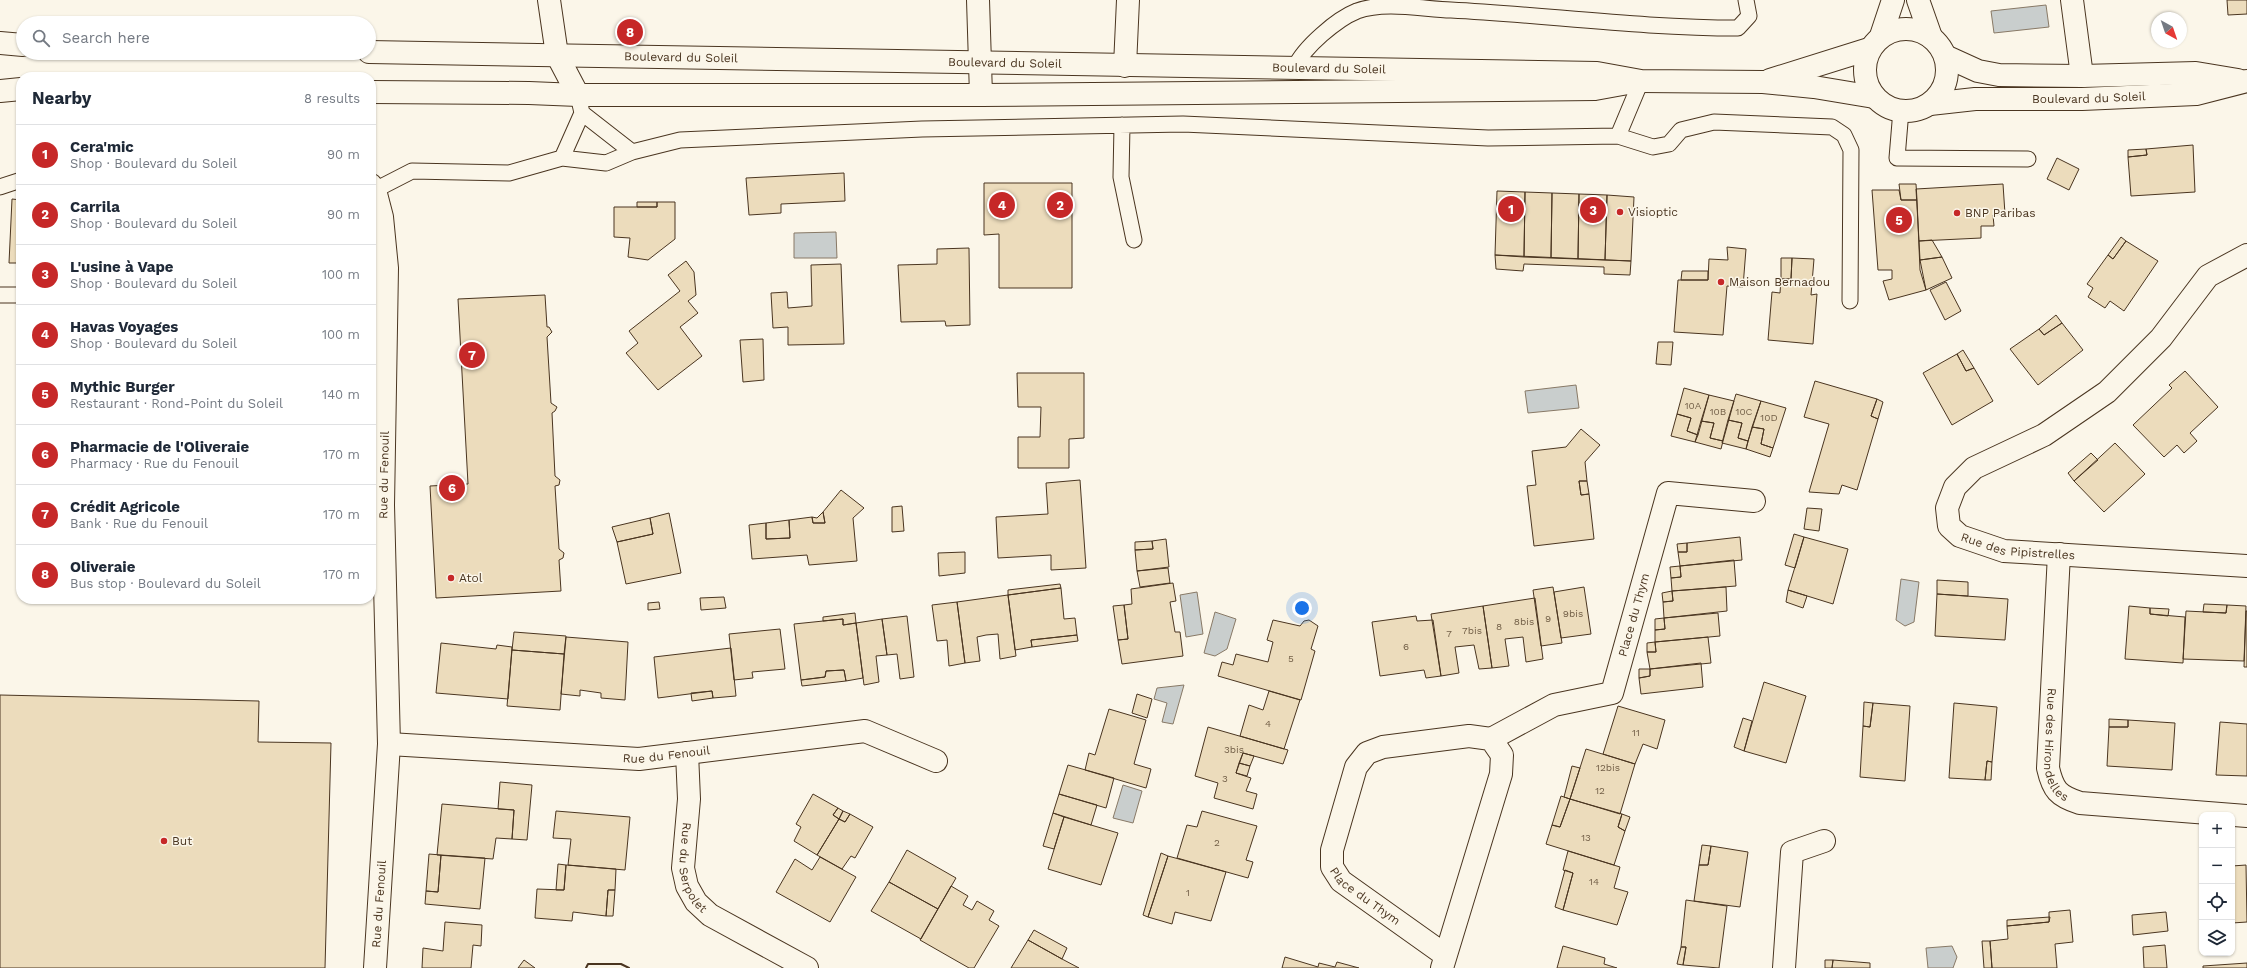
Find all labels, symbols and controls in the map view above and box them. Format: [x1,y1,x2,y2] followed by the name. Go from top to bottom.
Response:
[2151,12,2187,48] north arrow
[16,16,376,60] search box
[617,17,643,47] pin: 8
[30,27,52,49] icon: search
[62,29,150,47] text: Search here
[624,49,738,65] street label: Boulevard du Soleil
[948,55,1062,71] street label: Boulevard du Soleil
[1272,60,1386,76] street label: Boulevard du Soleil
[32,88,91,108] text: Nearby
[2032,89,2146,106] street label: Boulevard du Soleil
[304,91,360,106] text: 8 results
[70,138,134,156] text: Cera'mic
[42,147,48,162] text: 1
[327,147,360,162] text: 90 m
[70,156,237,171] text: Shop · Boulevard du Soleil
[989,190,1015,220] pin: 4
[1047,190,1073,220] pin: 2
[1498,194,1524,224] pin: 1
[1580,195,1606,225] pin: 3
[70,198,120,216] text: Carrila
[1628,205,1678,219] place label: Visioptic
[1886,205,1912,235] pin: 5
[1965,206,2036,220] place label: BNP Paribas
[41,207,49,222] text: 2
[327,207,360,222] text: 90 m
[1615,207,1625,217] marker: Visioptic
[1952,208,1962,218] marker: BNP Paribas
[70,216,237,231] text: Shop · Boulevard du Soleil
[70,258,174,276] text: L'usine à Vape
[41,267,49,282] text: 3
[322,267,360,282] text: 100 m
[1729,275,1830,289] place label: Maison Bernadou
[70,276,237,291] text: Shop · Boulevard du Soleil
[1716,277,1726,287] marker: Maison Bernadou
[70,318,178,336] text: Havas Voyages
[41,327,49,342] text: 4
[322,327,360,342] text: 100 m
[70,336,237,351] text: Shop · Boulevard du Soleil
[459,340,485,370] pin: 7
[70,378,175,396] text: Mythic Burger
[41,387,49,402] text: 5
[322,387,360,402] text: 140 m
[70,396,283,411] text: Restaurant · Rond-Point du Soleil
[1685,400,1702,411] house number: 10A
[1710,406,1726,417] house number: 10B
[1736,406,1753,417] house number: 10C
[1760,412,1778,423] house number: 10D
[376,431,392,519] street label: Rue du Fenouil
[70,438,249,456] text: Pharmacie de l'Oliveraie
[41,447,49,462] text: 6
[323,447,360,462] text: 170 m
[70,456,239,471] text: Pharmacy · Rue du Fenouil
[439,473,465,503] pin: 6
[70,498,180,516] text: Crédit Agricole
[41,507,49,522] text: 7
[323,507,360,522] text: 170 m
[70,516,208,531] text: Bank · Rue du Fenouil
[1959,530,2075,562] street label: Rue des Pipistrelles
[70,558,135,576] text: Oliveraie
[41,567,49,582] text: 8
[323,567,360,582] text: 170 m
[459,571,483,585] place label: Atol
[1616,571,1652,658] street label: Place du Thym
[446,573,456,583] marker: Atol
[70,576,261,591] text: Bus stop · Boulevard du Soleil
[1292,598,1312,618] your location
[1563,608,1583,619] house number: 9bis
[1545,613,1551,624] house number: 9
[1514,616,1534,627] house number: 8bis
[1496,621,1502,632] house number: 8
[1462,625,1482,636] house number: 7bis
[1446,628,1452,639] house number: 7
[1403,641,1409,652] house number: 6
[1288,653,1294,664] house number: 5
[2041,688,2071,804] street label: Rue des Hirondelles
[1265,718,1271,729] house number: 4
[1632,727,1640,738] house number: 11
[622,743,711,766] street label: Rue du Fenouil
[1224,744,1244,755] house number: 3bis
[1596,762,1620,773] house number: 12bis
[1222,773,1228,784] house number: 3
[1595,785,1605,796] house number: 12
[2199,812,2235,956] map controls
[2199,812,2235,848] button: +
[676,822,710,916] street label: Rue du Serpolet
[1581,832,1591,843] house number: 13
[172,834,192,848] place label: But
[159,836,169,846] marker: But
[1214,837,1220,848] house number: 2
[2199,848,2235,884] button: −
[369,859,389,948] street label: Rue du Fenouil
[1327,864,1403,928] street label: Place du Thym
[1589,876,1599,887] house number: 14
[2199,884,2235,920] button: locate
[1186,887,1190,898] house number: 1
[2199,920,2235,956] button: layers

